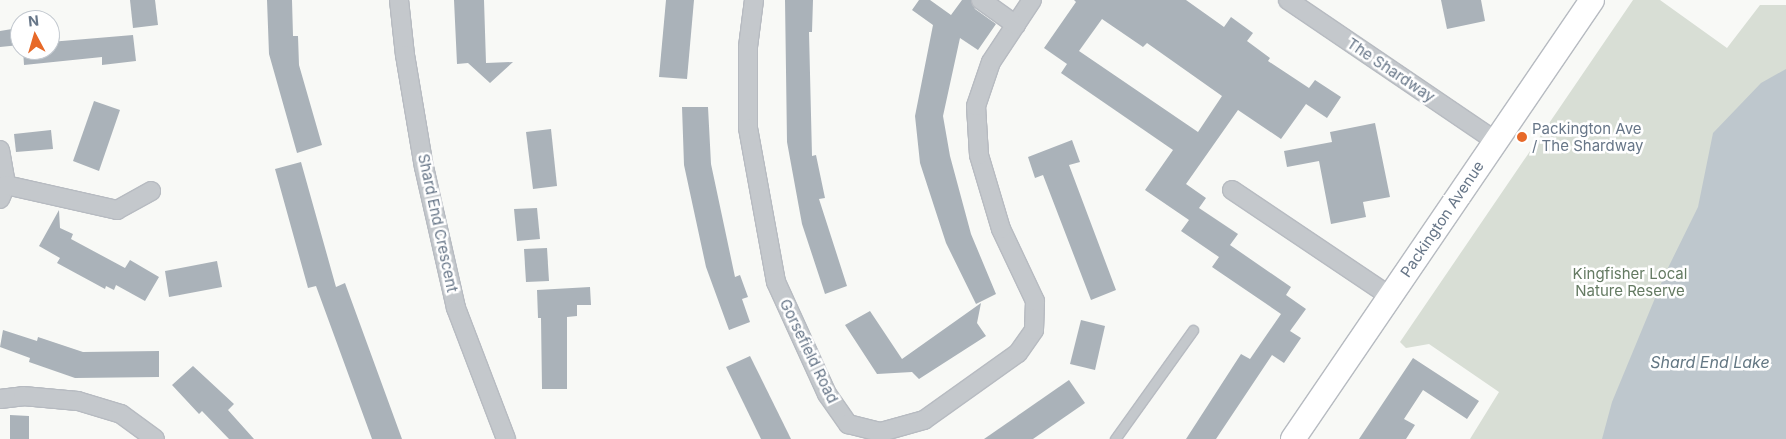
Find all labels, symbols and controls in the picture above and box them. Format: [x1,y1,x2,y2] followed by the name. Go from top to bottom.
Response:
[10,10,60,60] north arrow
[27,12,40,30] text: N
[1344,34,1438,106] street label: The Shardway
[1532,119,1644,154] place label: Packington Ave / The Shardway
[1516,131,1528,143] marker: Packington Ave / The Shardway
[415,152,461,294] street label: Shard End Crescent
[1397,158,1487,280] street label: Packington Avenue
[1573,264,1687,299] park label: Kingfisher Local Nature Reserve
[776,296,842,406] street label: Gorsefield Road
[1650,352,1770,372] water label: Shard End Lake

